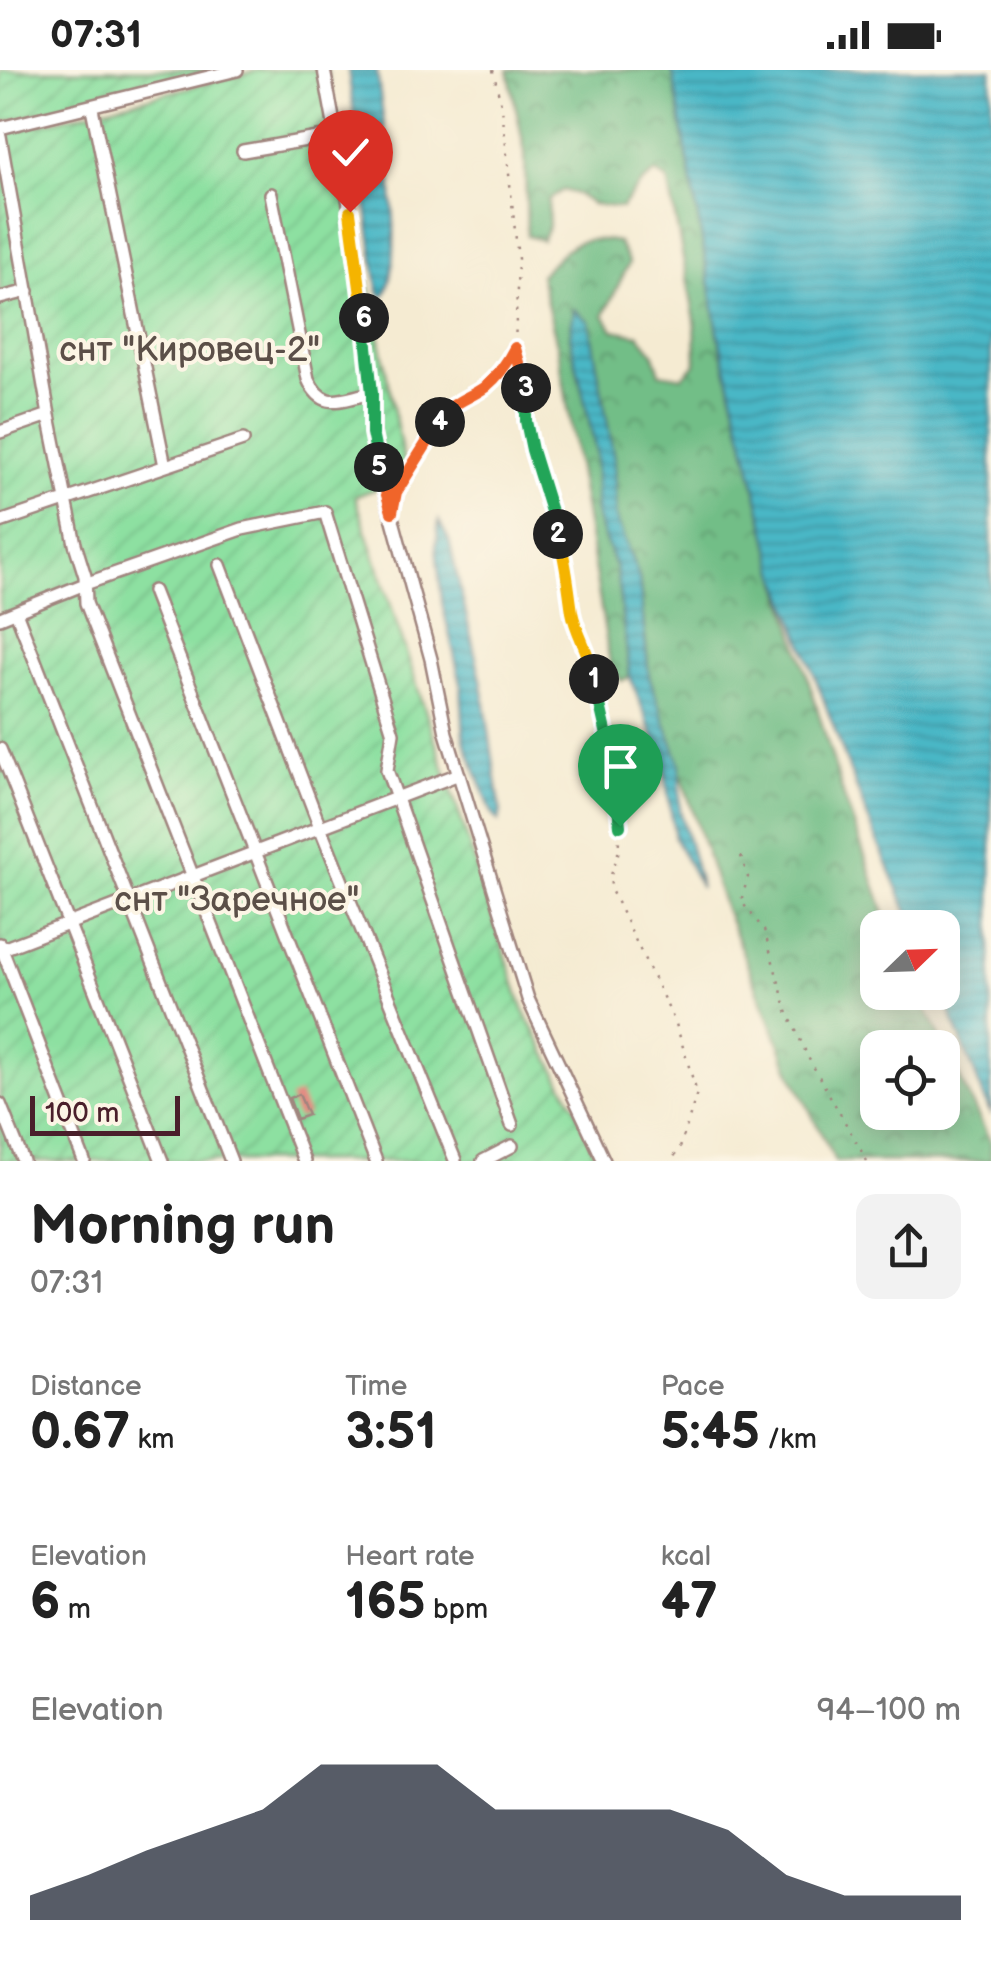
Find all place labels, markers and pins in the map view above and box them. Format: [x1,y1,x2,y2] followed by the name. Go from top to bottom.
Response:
[308,110,393,213] pin
[339,293,389,343] pin: 6
[501,363,551,413] pin: 3
[415,397,465,447] pin: 4
[354,442,404,492] pin: 5
[533,509,583,559] pin: 2
[569,654,619,704] pin: 1
[578,724,663,827] pin

